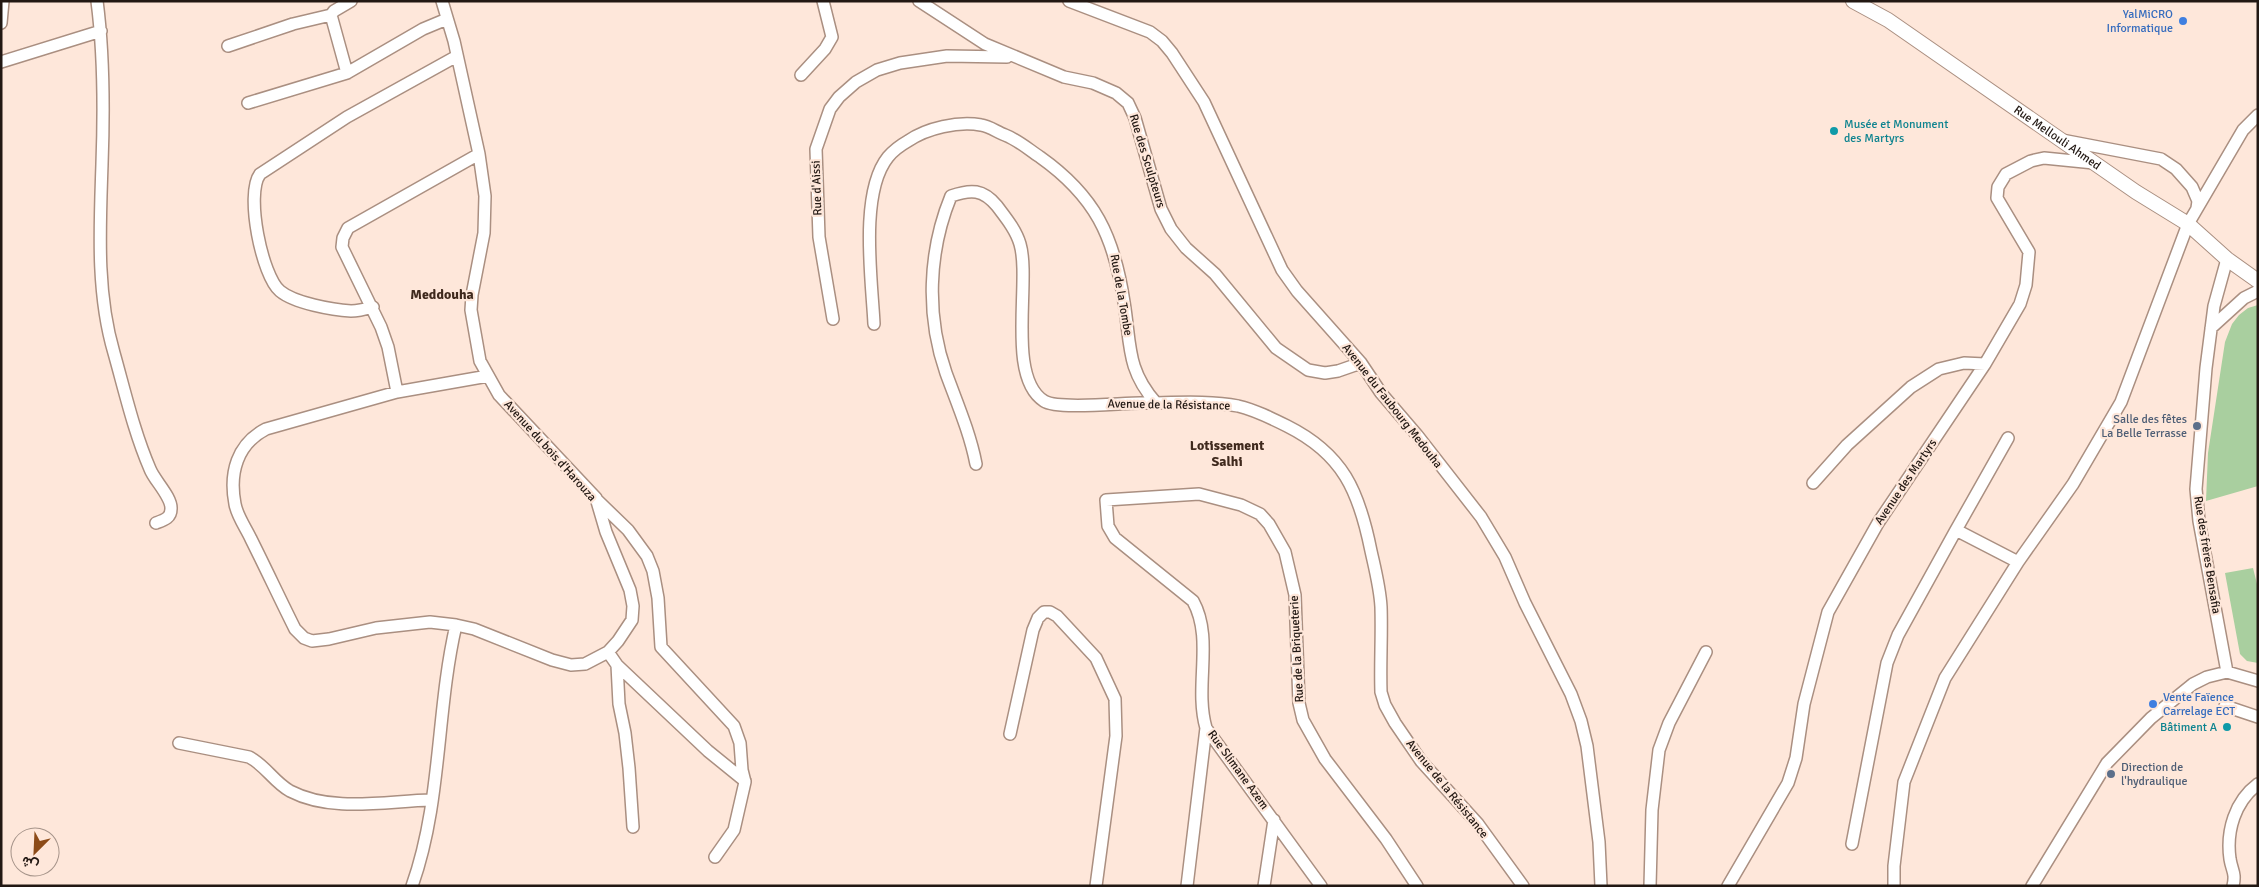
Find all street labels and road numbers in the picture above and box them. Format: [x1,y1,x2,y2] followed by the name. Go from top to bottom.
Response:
[2011,102,2104,173] street label: Rue Mellouli Ahmed
[1126,112,1168,210] street label: Rue des Sculpteurs
[809,160,825,216] street label: Rue d'Aissi
[1106,253,1136,337] street label: Rue de la Tombe
[1339,341,1445,471] street label: Avenue du Faubourg Medouha
[1108,396,1230,414] street label: Avenue de la Résistance
[501,397,599,505] street label: Avenue du bois d'Harouza
[1872,436,1940,528] street label: Avenue des Martyrs
[2190,495,2224,615] street label: Rue des frères Bensafia
[1287,595,1307,703] street label: Rue de la Briqueterie
[1204,727,1272,813] street label: Rue Slimane Azem
[1403,737,1491,841] street label: Avenue de la Résistance

